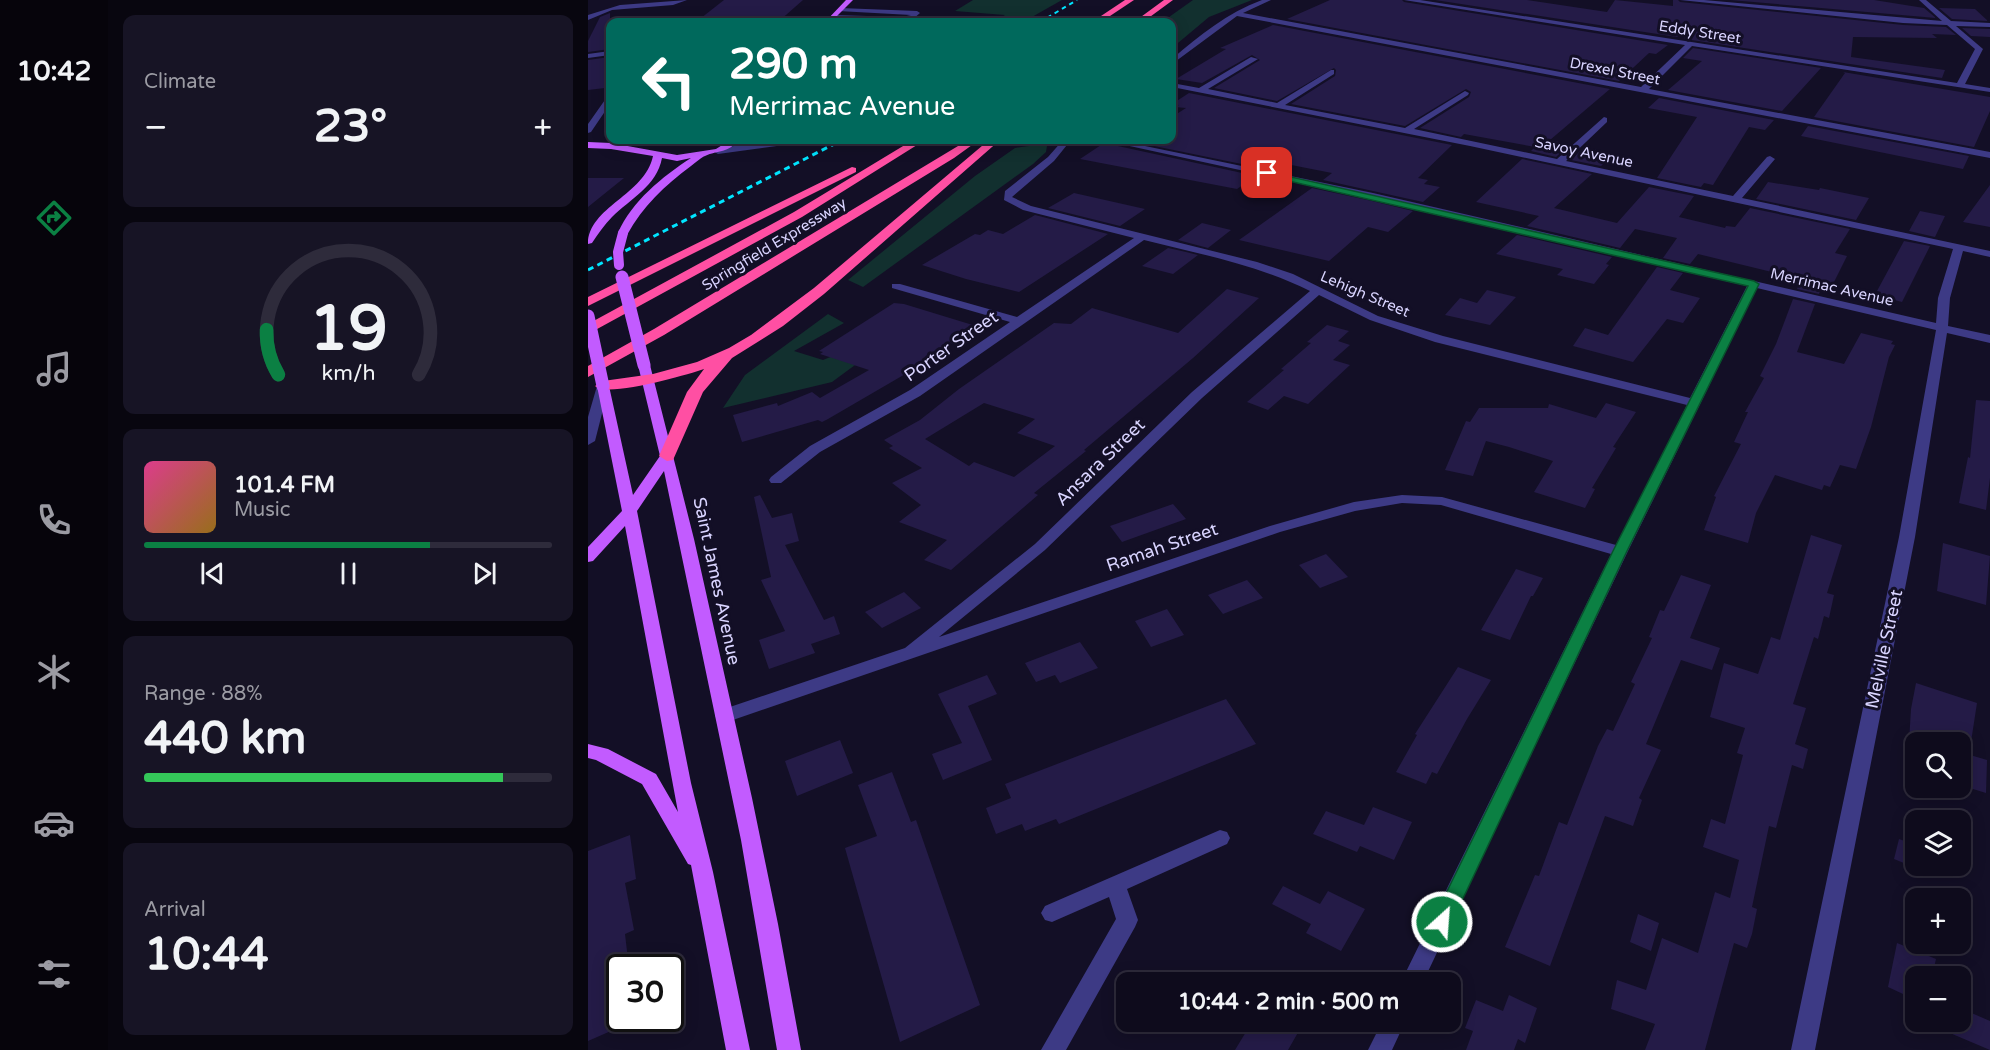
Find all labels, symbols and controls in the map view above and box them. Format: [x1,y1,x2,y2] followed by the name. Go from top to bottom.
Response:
[1658,17,1743,47] street label: Eddy Street
[729,39,858,90] text: 290 m
[630,42,708,120] icon: left
[1568,53,1662,89] street label: Drexel Street
[17,55,91,88] text: 10:42
[144,70,216,94] text: Climate
[729,90,955,123] text: Merrimac Avenue
[314,100,387,154] text: 23°
[144,108,168,147] text: −
[533,108,552,147] text: +
[1533,133,1635,171] street label: Savoy Avenue
[1241,147,1292,198] pin
[1250,156,1283,189] icon: arrive
[698,194,850,294] street label: Springfield Expressway
[33,197,75,239] icon: directions
[1769,264,1895,310] street label: Merrimac Avenue
[1318,267,1413,321] street label: Lehigh Street
[309,292,387,367] text: 19
[900,305,1002,386] street label: Porter Street
[33,348,75,390] icon: music
[321,360,375,386] text: km/h
[1051,414,1150,510] street label: Ansara Street
[234,472,335,498] text: 101.4 FM
[688,495,746,667] street label: Saint James Avenue
[234,498,290,522] text: Music
[33,499,75,541] icon: phone
[1103,518,1221,576] street label: Ramah Street
[196,557,229,590] icon: previous
[332,557,365,590] icon: pause
[468,557,501,590] icon: next
[1861,587,1907,711] street label: Melville Street
[33,651,75,693] icon: climate
[144,682,263,706] text: Range · 88%
[144,712,306,766] text: 440 km
[1905,732,1971,1032] map controls
[1905,732,1971,798] button: search
[33,802,75,844] icon: car
[1905,810,1971,876] button: layers
[1905,888,1971,954] button: +
[1410,890,1474,954] position arrow
[144,898,206,922] text: Arrival
[144,928,269,982] text: 10:44
[33,953,75,995] icon: filters
[606,954,684,1032] speed limit sign: 30
[1905,966,1971,1032] button: −
[1178,989,1399,1015] text: 10:44 · 2 min · 500 m

